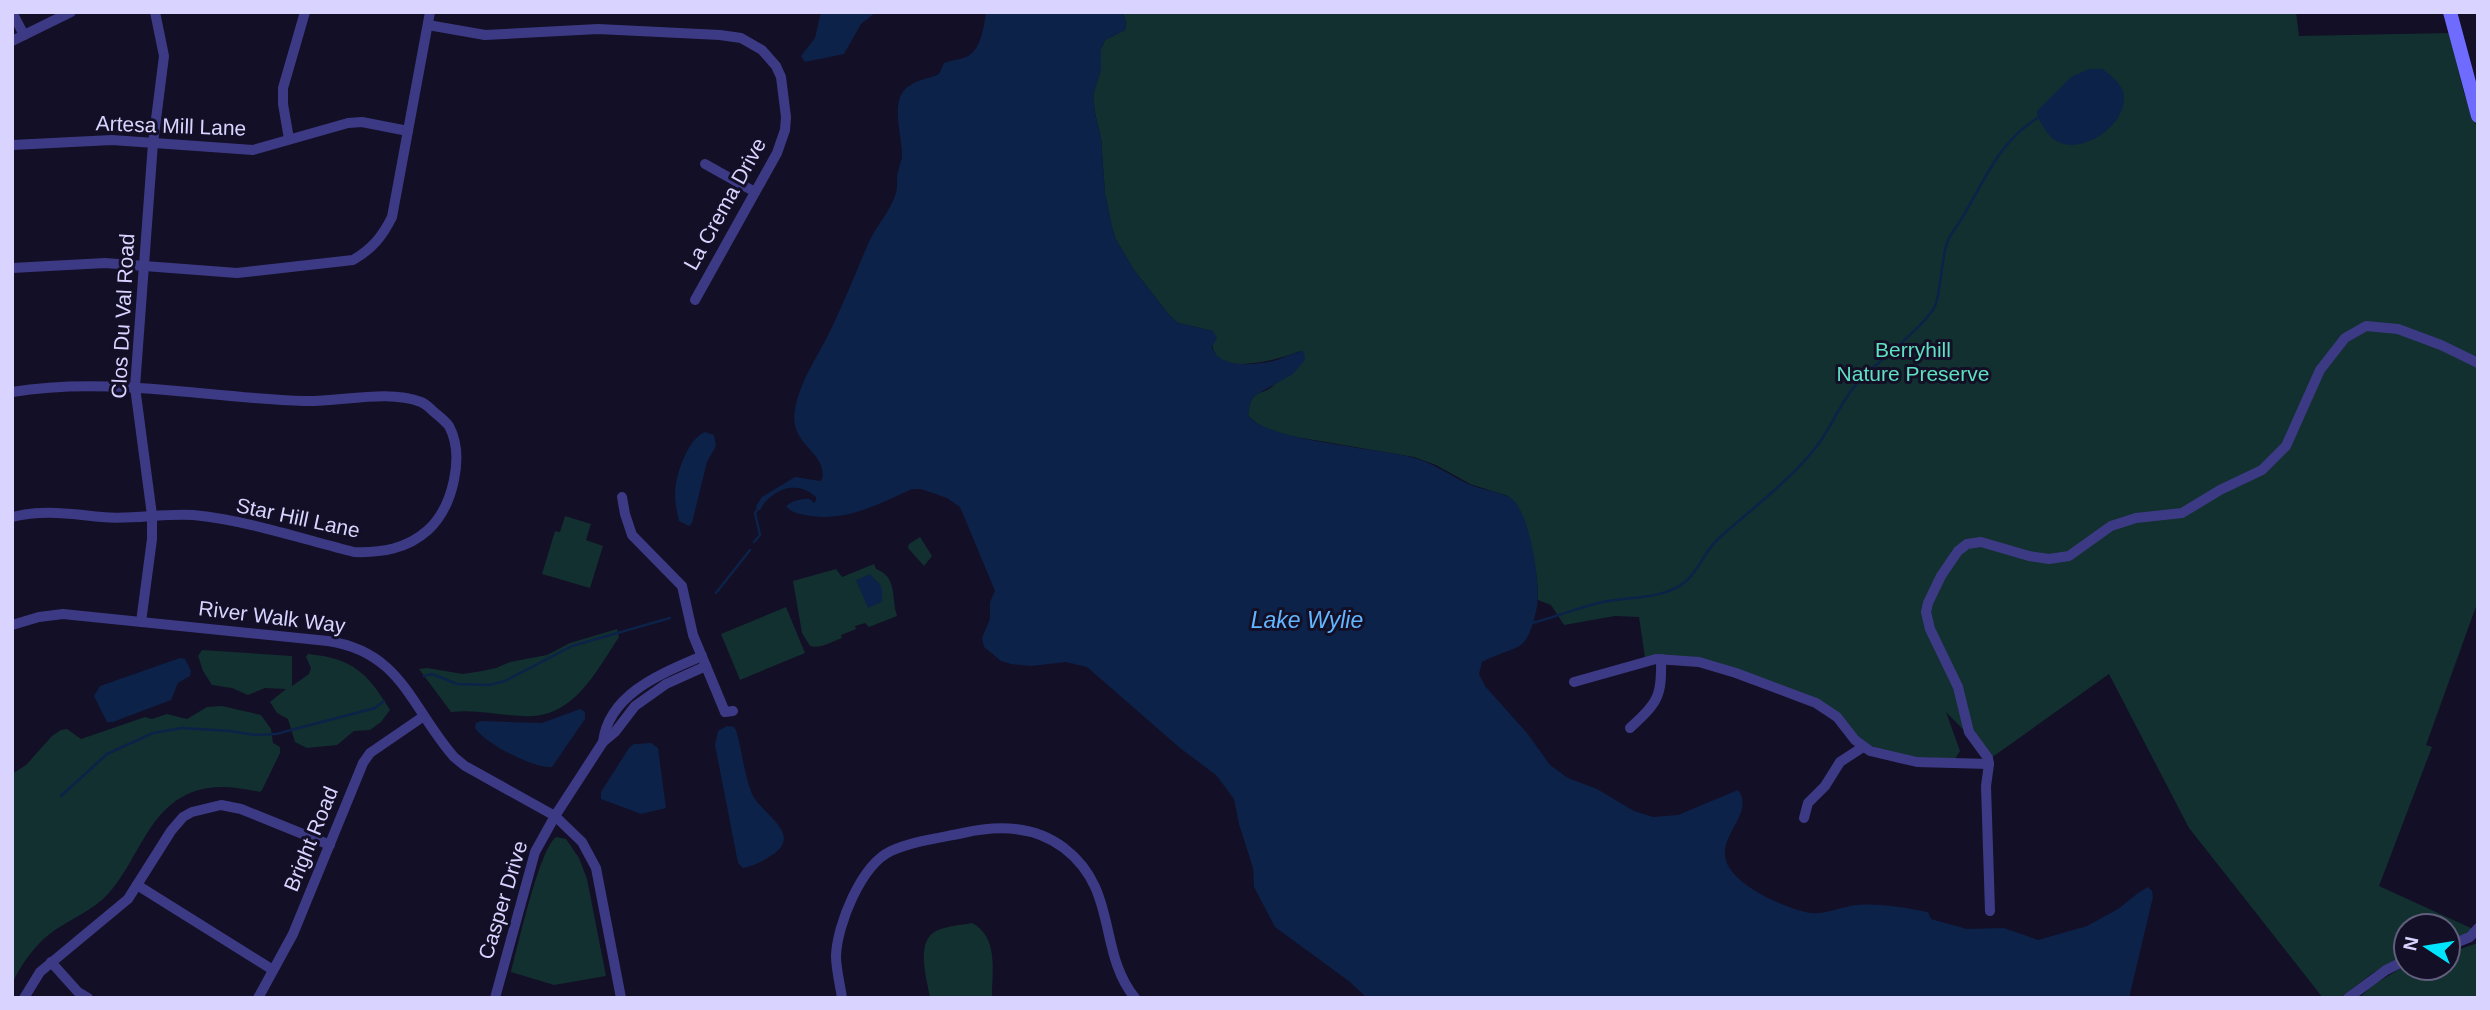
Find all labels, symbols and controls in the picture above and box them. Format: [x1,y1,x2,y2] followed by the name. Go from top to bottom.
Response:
[95,111,247,140] street label: Artesa Mill Lane
[679,134,770,274] street label: La Crema Drive
[107,233,138,399] street label: Clos Du Val Road
[1837,338,1989,385] park label: Berryhill Nature Preserve
[234,493,362,542] street label: Star Hill Lane
[197,596,347,637] street label: River Walk Way
[1251,607,1363,633] water label: Lake Wylie
[279,783,342,895] street label: Bright Road
[474,838,531,962] street label: Casper Drive
[2392,912,2462,982] north arrow
[2399,935,2423,952] text: N

